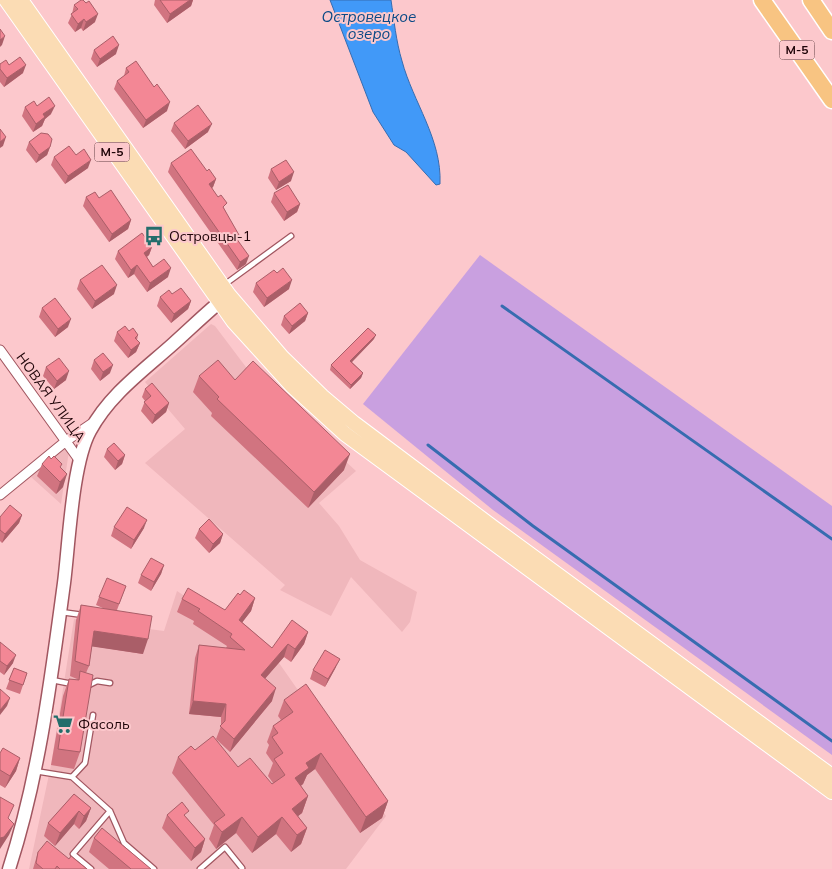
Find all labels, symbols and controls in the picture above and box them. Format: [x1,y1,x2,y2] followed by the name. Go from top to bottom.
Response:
[322,7,416,43] water label: Островецкое озеро
[780,40,814,60] road number: М-5
[94,142,130,162] road number: М-5
[143,225,165,247] bus stop icon: Островцы-1
[169,227,251,245] place label: Островцы-1
[12,349,90,446] street label: НОВАЯ УЛИЦА
[52,713,74,735] supermarket icon: Фасоль
[78,715,130,733] place label: Фасоль

